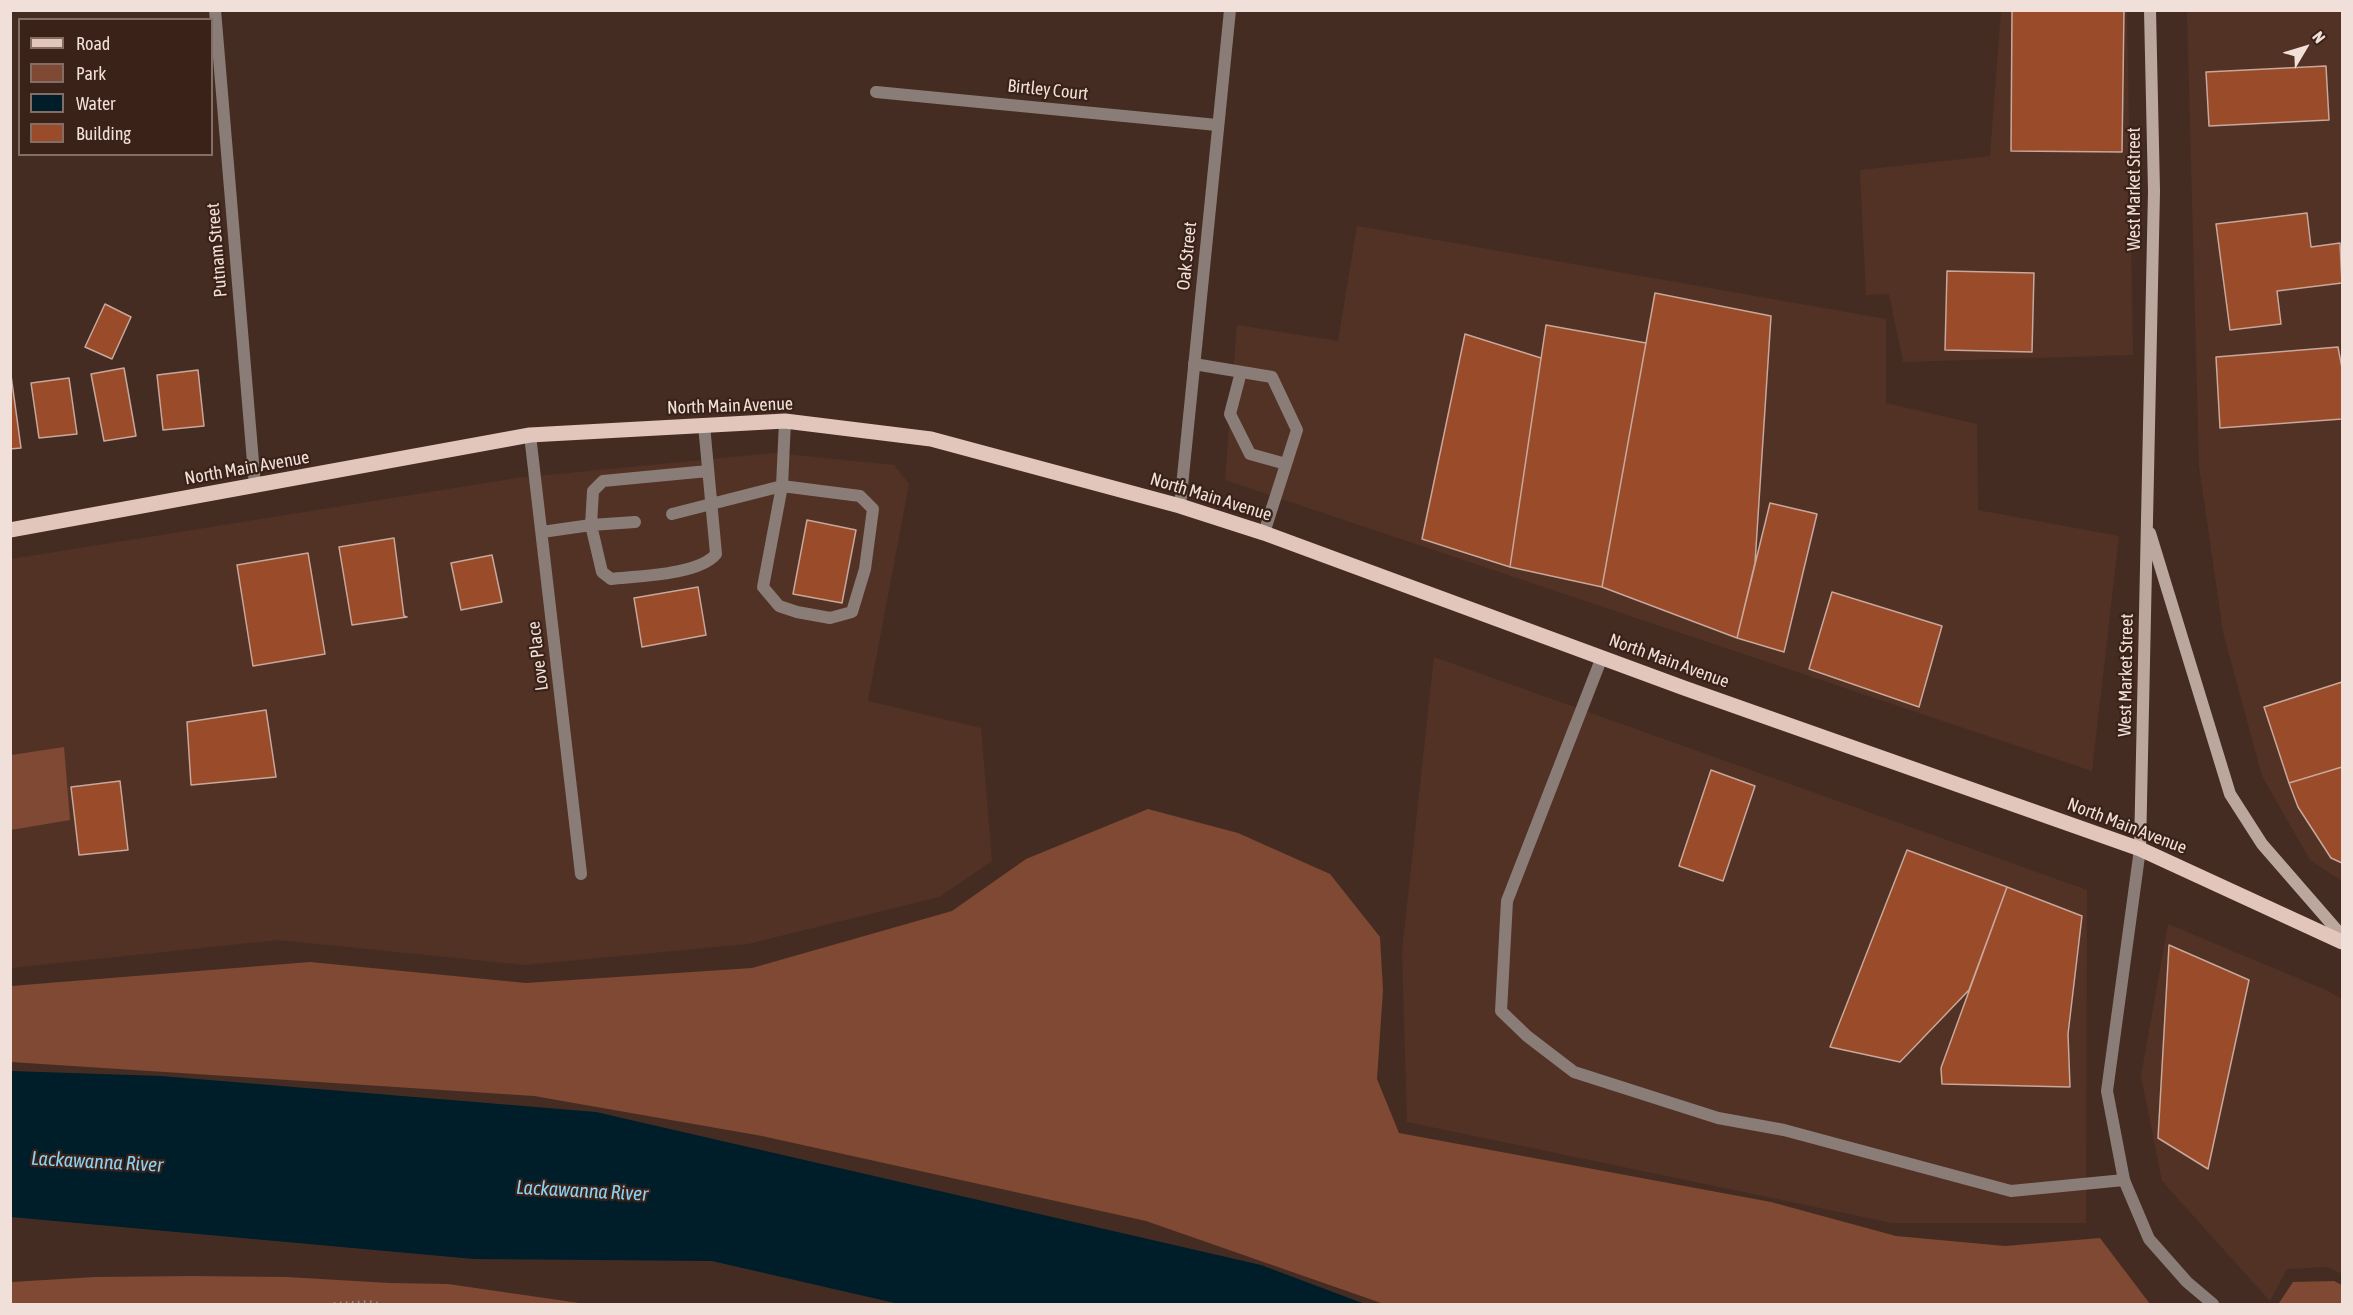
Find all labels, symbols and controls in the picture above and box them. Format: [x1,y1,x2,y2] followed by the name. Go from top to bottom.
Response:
[18,18,213,156] legend
[2275,18,2335,78] north arrow
[2309,28,2329,46] text: N
[76,33,110,54] text: Road
[76,63,106,84] text: Park
[1007,75,1089,105] street label: Birtley Court
[76,93,115,114] text: Water
[76,123,131,144] text: Building
[2123,127,2145,251] street label: West Market Street
[202,202,232,298] street label: Putnam Street
[1173,221,1201,291] street label: Oak Street
[667,393,793,419] street label: North Main Avenue
[183,446,311,490] street label: North Main Avenue
[1148,468,1274,526] street label: North Main Avenue
[2114,613,2138,737] street label: West Market Street
[523,620,553,692] street label: Love Place
[1606,629,1732,693] street label: North Main Avenue
[2064,793,2190,859] street label: North Main Avenue
[30,1147,164,1177] water label: Lackawanna River
[515,1176,649,1206] water label: Lackawanna River

